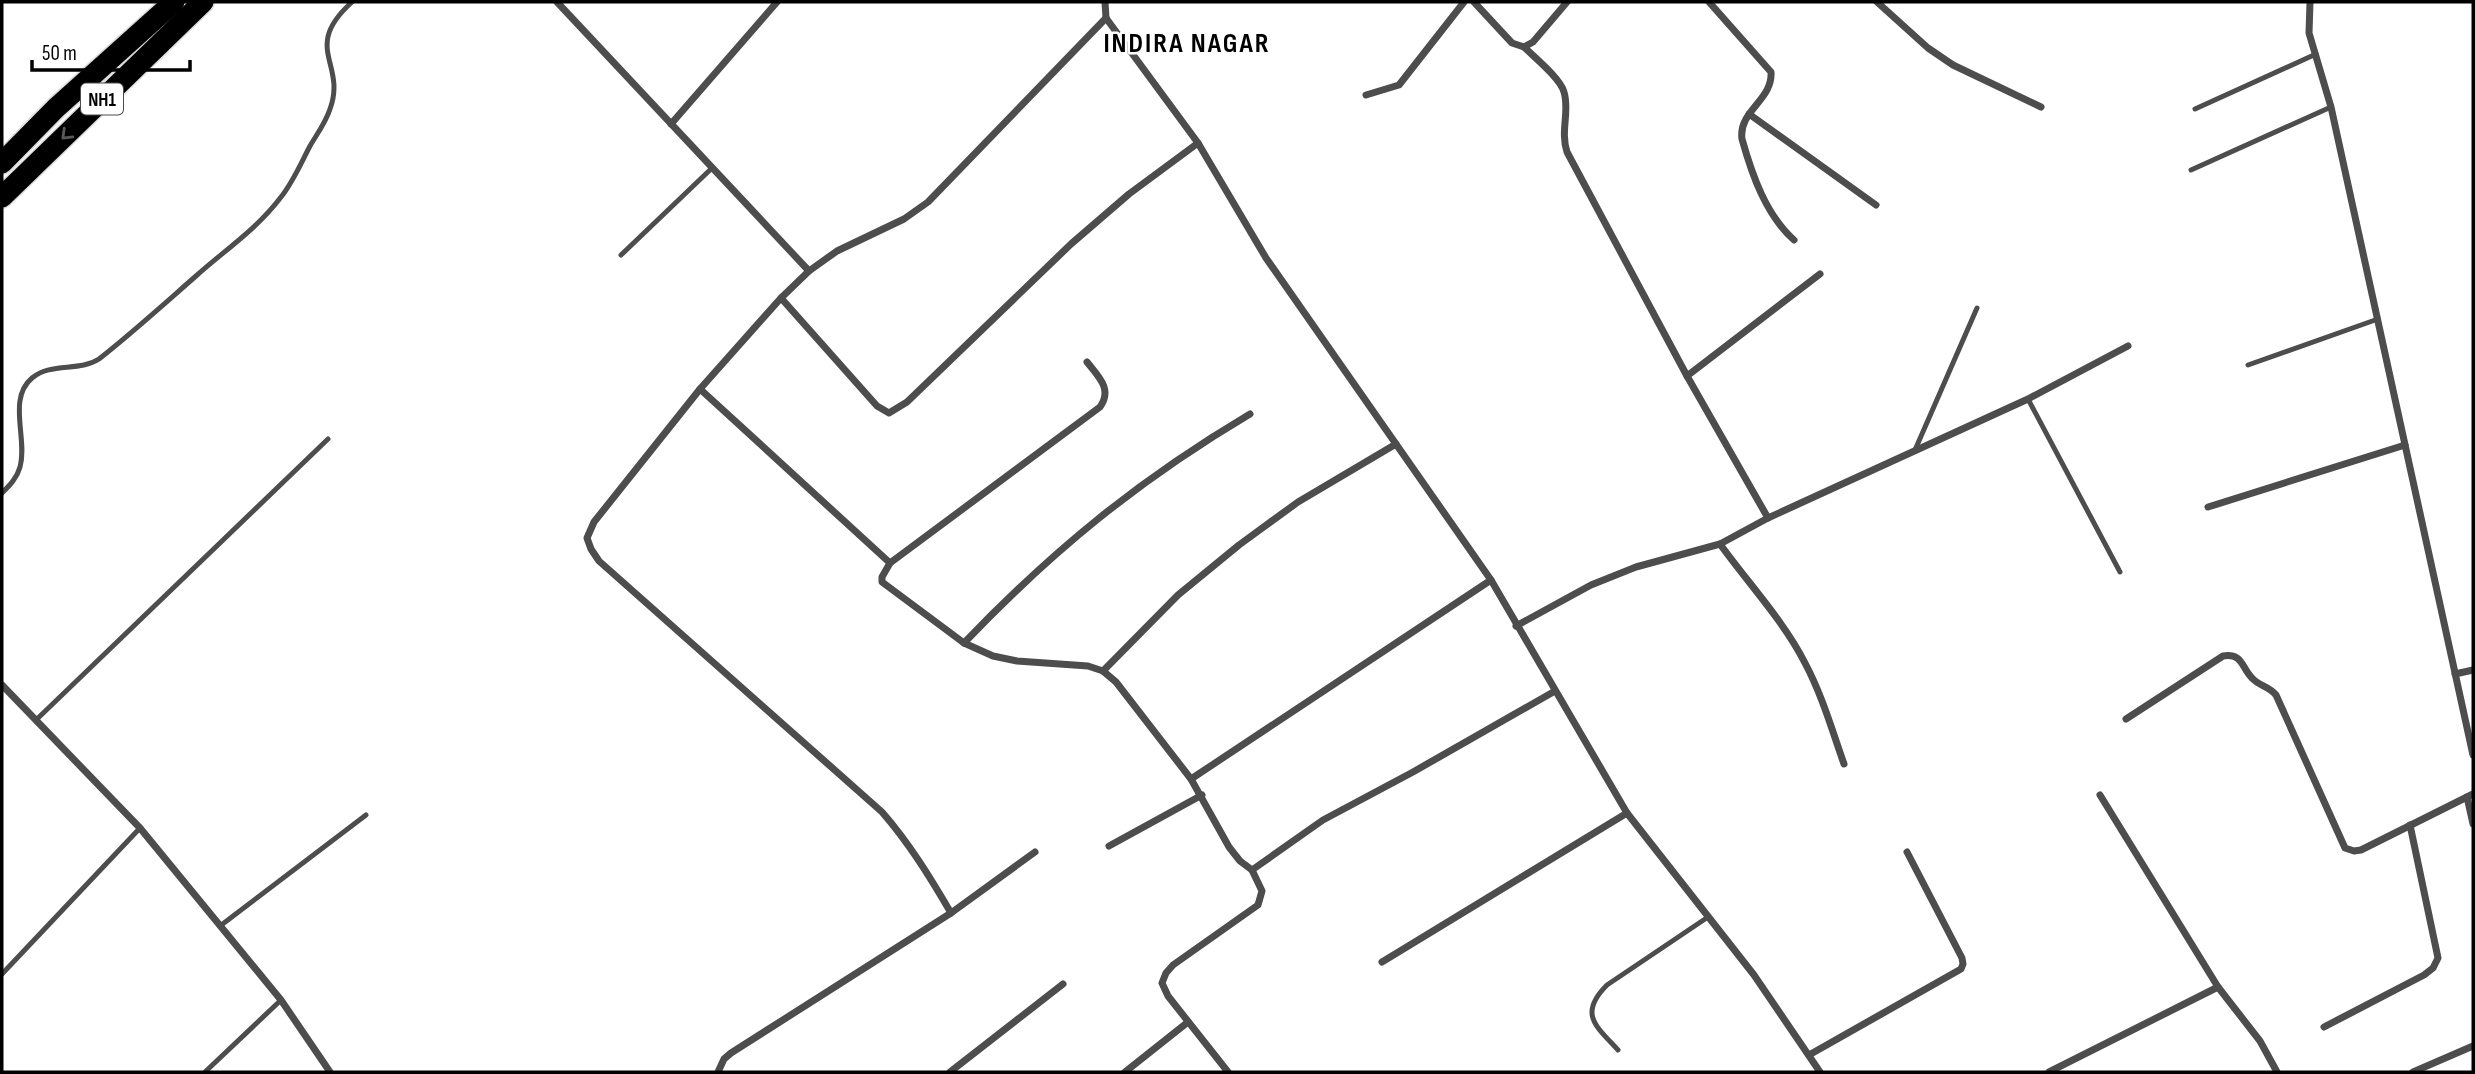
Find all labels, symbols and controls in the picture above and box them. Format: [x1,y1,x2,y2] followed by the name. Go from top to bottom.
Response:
[1103,27,1271,60] district label: INDIRA NAGAR
[32,28,189,72] scale bar
[42,41,77,66] text: 50 m
[81,83,123,114] road number: NH1
[61,126,74,139] one-way arrow

